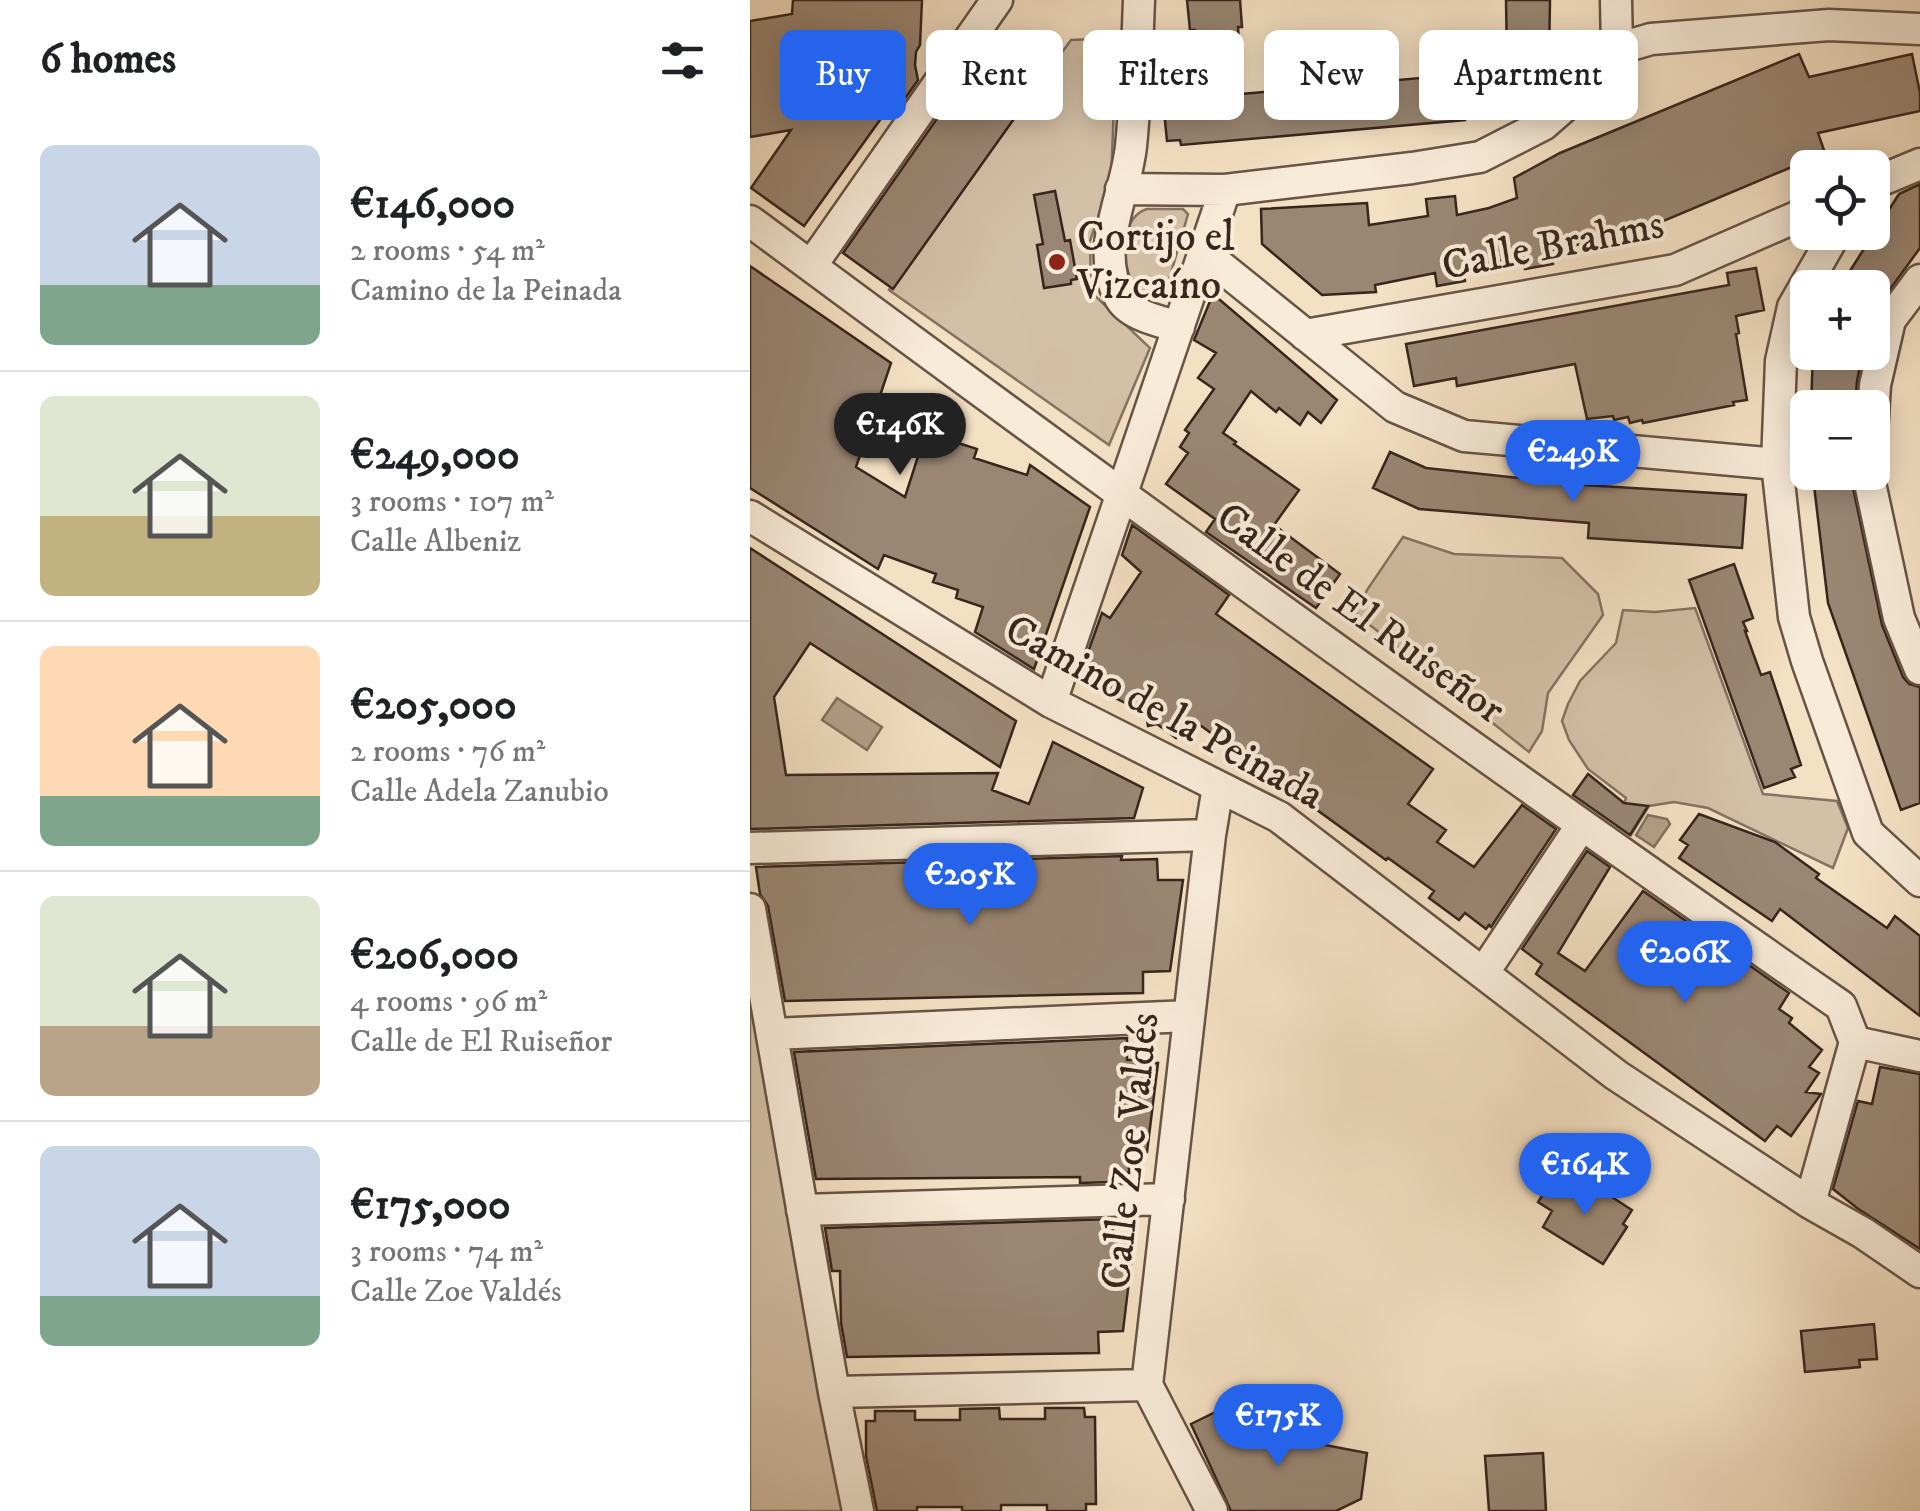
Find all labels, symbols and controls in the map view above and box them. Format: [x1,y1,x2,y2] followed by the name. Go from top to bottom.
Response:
[780,30,906,120] chip: Buy
[926,30,1063,120] chip: Rent
[1083,30,1244,120] chip: Filters
[1264,30,1399,120] chip: New
[1419,30,1638,120] chip: Apartment
[655,33,710,88] icon: filters
[40,34,176,86] text: 6 homes
[1790,150,1890,490] map controls
[1790,150,1890,250] button: locate
[350,179,515,231] text: €146,000
[120,185,240,305] icon: home
[1438,199,1668,293] street label: Calle Brahms
[1076,212,1235,312] place label: Cortijo el Vizcaíno
[350,231,545,271] text: 2 rooms · 54 m²
[1046,251,1068,273] marker: Cortijo el Vizcaíno
[1790,270,1890,370] button: +
[350,271,622,311] text: Camino de la Peinada
[1790,390,1890,490] button: −
[830,393,970,478] pin: €146K
[856,405,944,445] text: €146K
[1503,420,1643,505] pin: €249K
[350,430,520,482] text: €249,000
[1527,432,1619,472] text: €249K
[120,436,240,556] icon: home
[350,482,554,522] text: 3 rooms · 107 m²
[1206,492,1515,736] street label: Calle de El Ruiseñor
[350,522,521,562] text: Calle Albeniz
[995,604,1333,822] street label: Camino de la Peinada
[350,680,517,732] text: €205,000
[120,686,240,806] icon: home
[350,732,545,772] text: 2 rooms · 76 m²
[350,772,609,812] text: Calle Adela Zanubio
[900,843,1040,928] pin: €205K
[925,855,1015,895] text: €205K
[1615,921,1755,1006] pin: €206K
[350,930,519,982] text: €206,000
[1640,933,1730,973] text: €206K
[120,936,240,1056] icon: home
[350,982,547,1022] text: 4 rooms · 96 m²
[1091,1010,1171,1292] street label: Calle Zoe Valdés
[350,1022,612,1062] text: Calle de El Ruiseñor
[1515,1133,1655,1218] pin: €164K
[1541,1145,1629,1185] text: €164K
[350,1180,511,1232] text: €175,000
[120,1186,240,1306] icon: home
[350,1232,543,1272] text: 3 rooms · 74 m²
[350,1272,562,1312] text: Calle Zoe Valdés
[1208,1384,1348,1469] pin: €175K
[1235,1396,1321,1436] text: €175K

